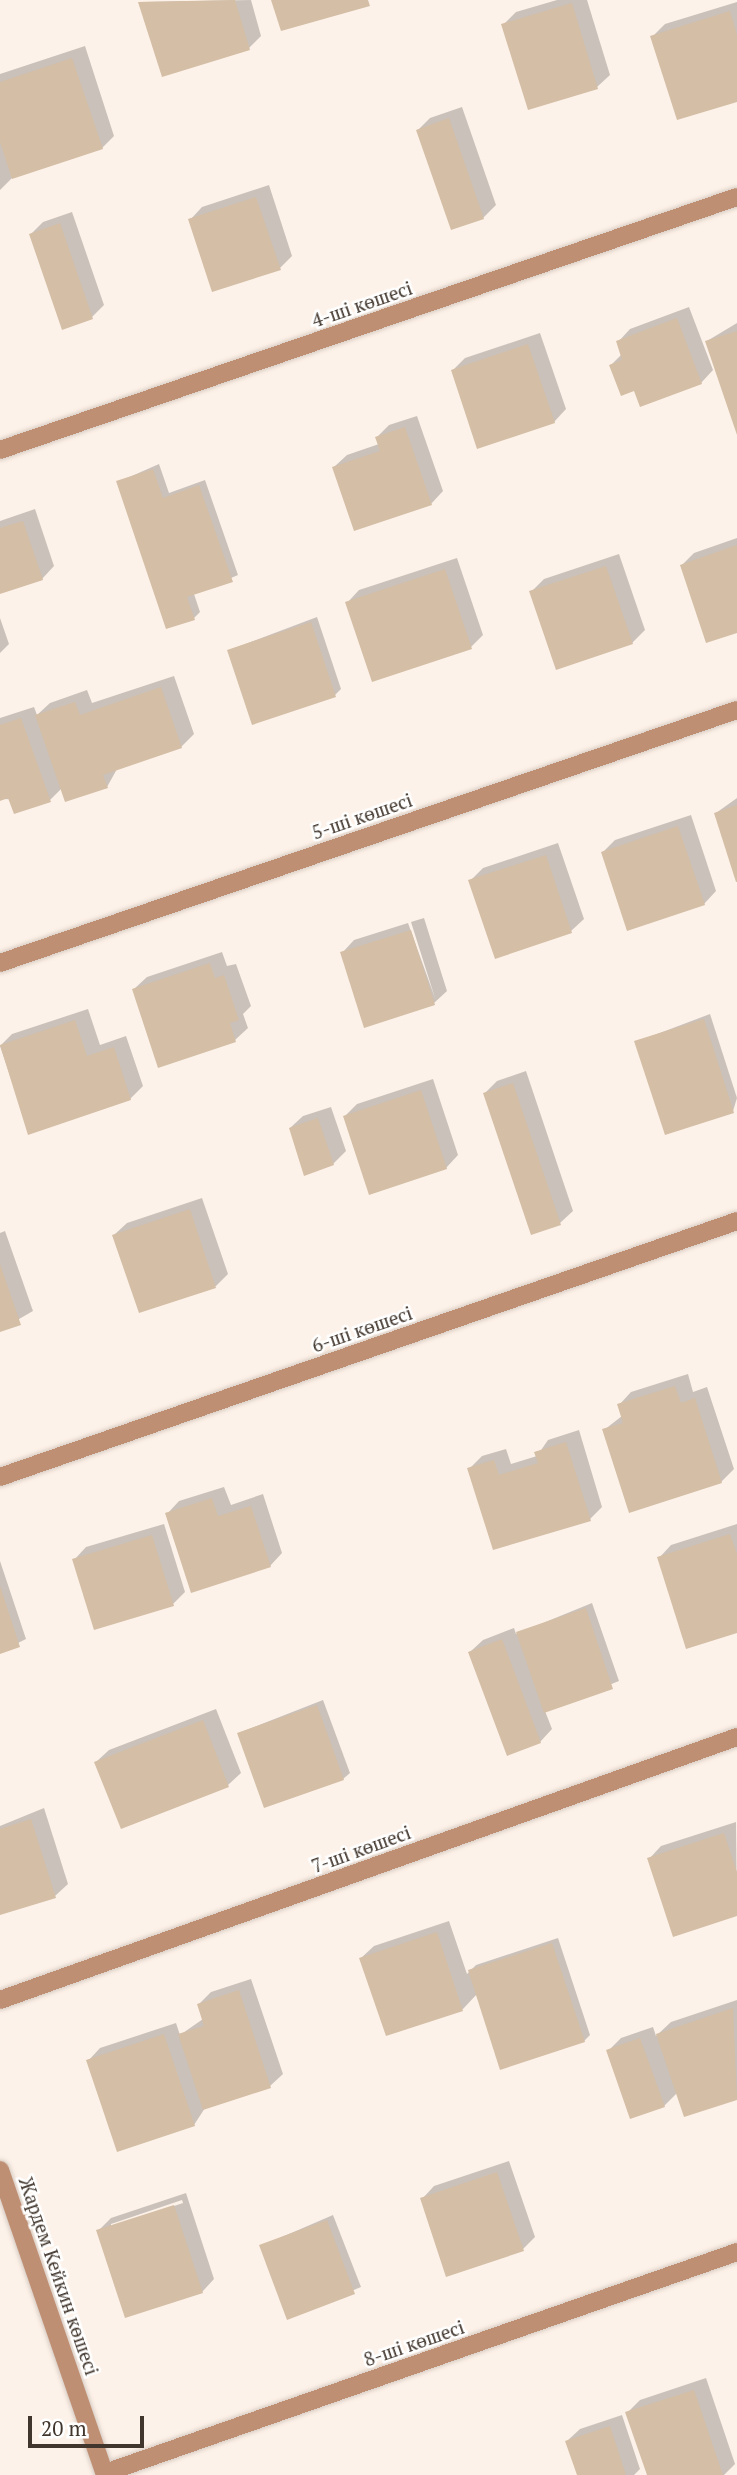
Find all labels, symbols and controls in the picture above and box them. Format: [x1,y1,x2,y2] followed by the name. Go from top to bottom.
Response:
[309,276,415,332] street label: 4-ші көшесі
[309,788,415,844] street label: 5-ші көшесі
[309,1301,415,1357] street label: 6-ші көшесі
[308,1821,414,1877] street label: 7-ші көшесі
[14,2174,104,2378] street label: Жардем Кейкин көшесі
[361,2315,467,2371] street label: 8-ші көшесі
[32,2402,147,2446] scale bar
[41,2414,87,2442] text: 20 m

